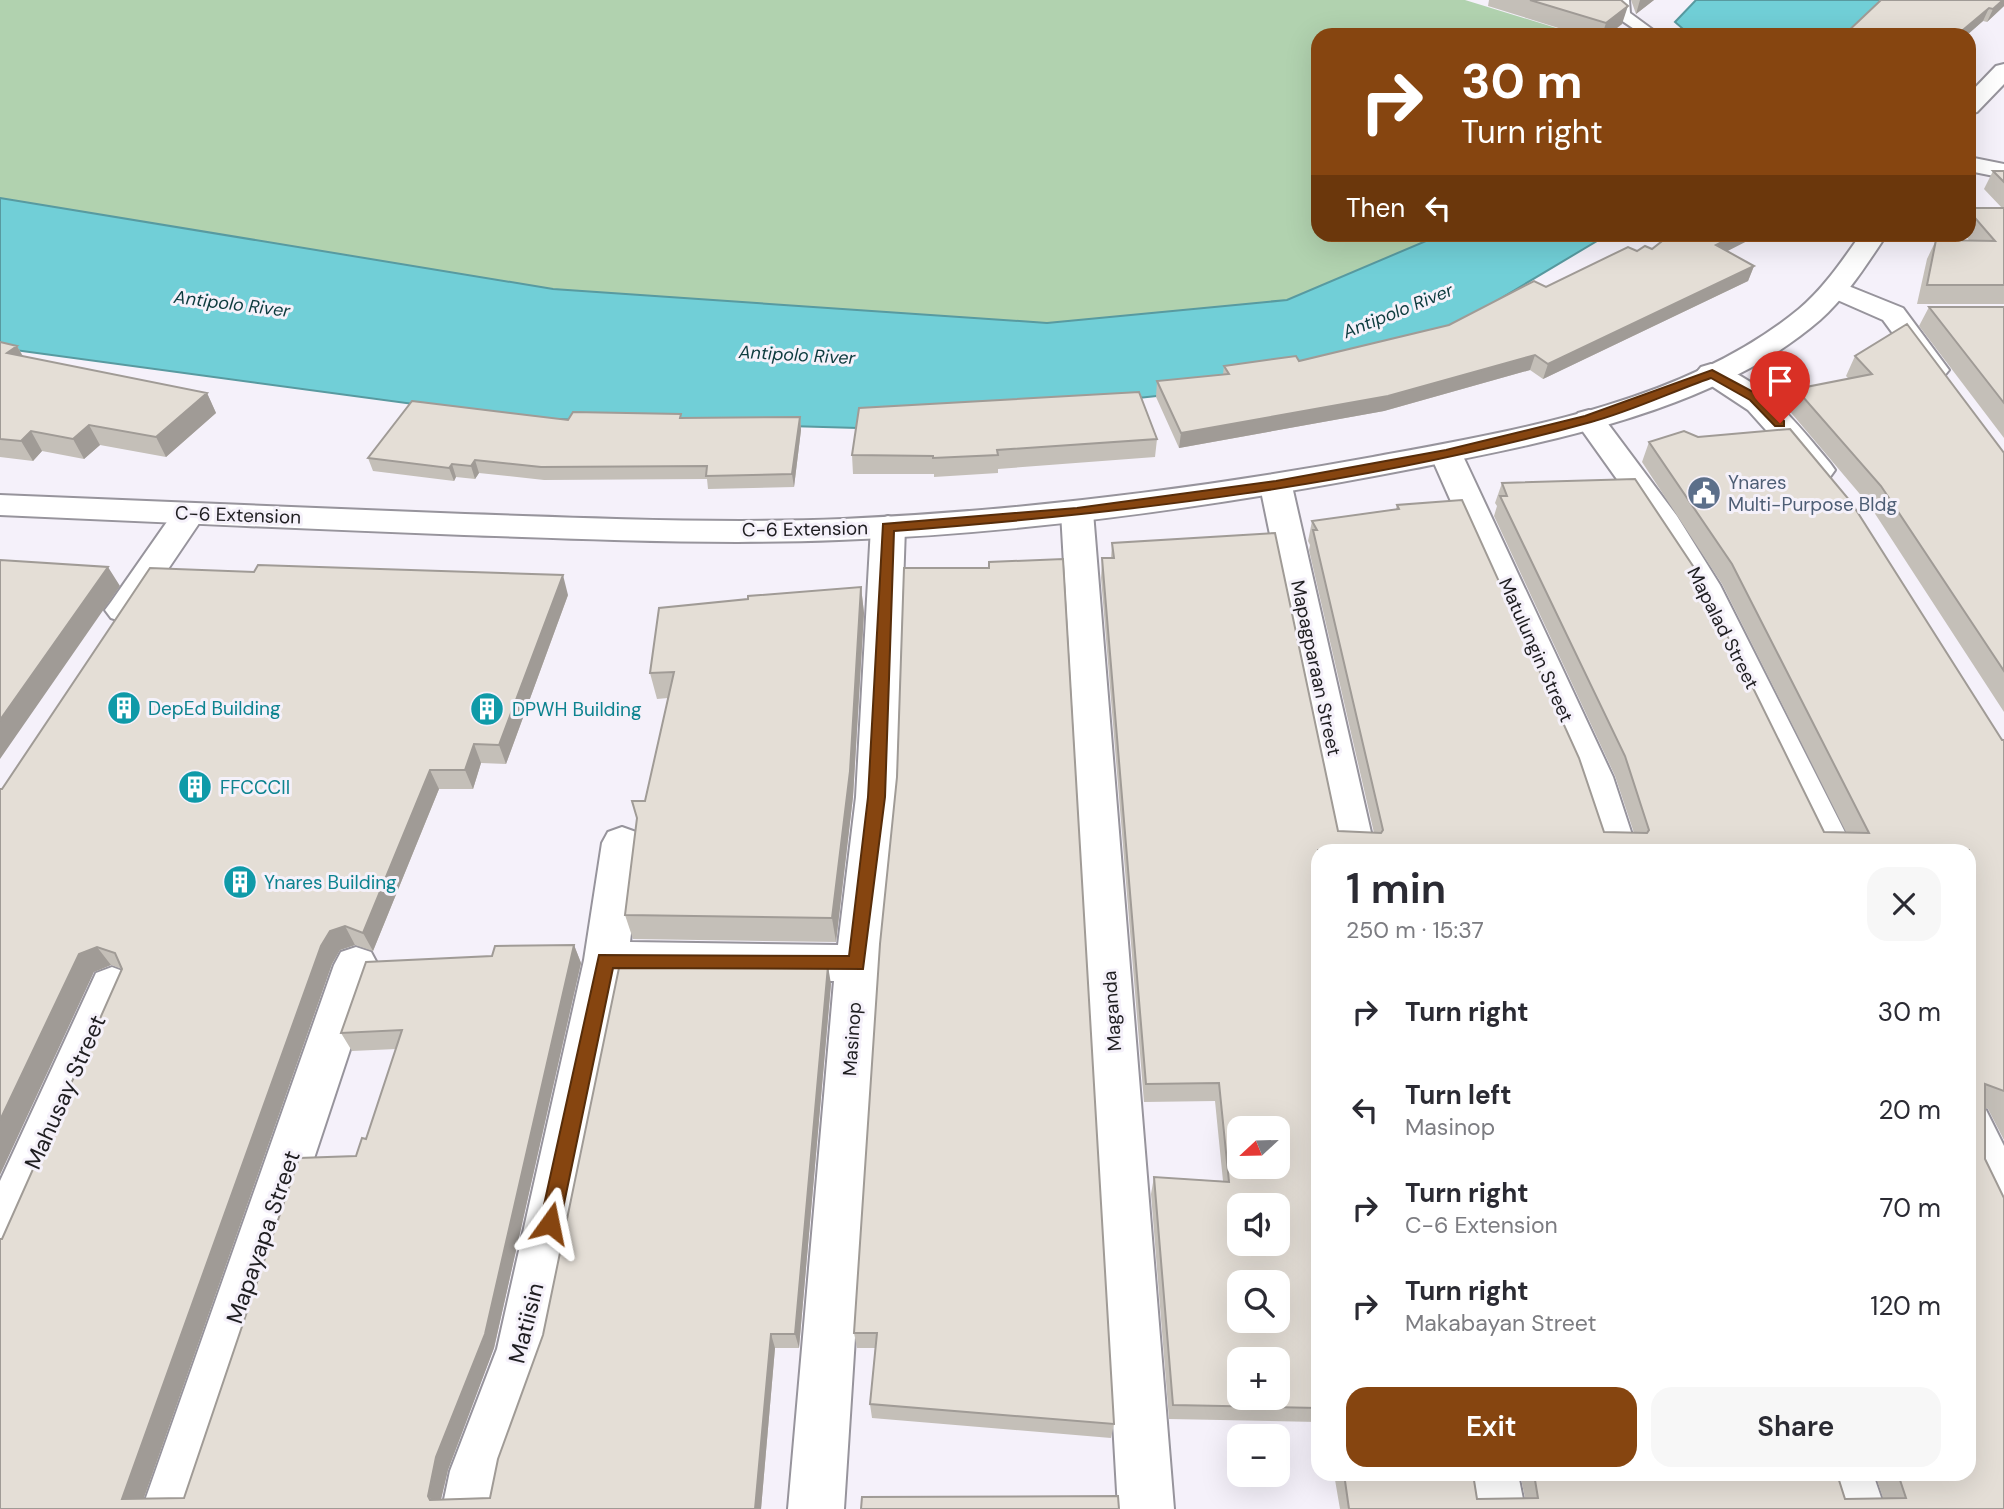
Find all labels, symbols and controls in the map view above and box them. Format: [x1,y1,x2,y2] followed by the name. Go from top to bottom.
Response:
[1461,49,1583,113] text: 30 m
[1346,56,1437,147] icon: right
[1461,111,1603,153] text: Turn right
[1419,189,1457,227] icon: left
[1346,191,1405,225] text: Then
[1338,278,1458,344] water label: Antipolo River
[172,285,293,323] water label: Antipolo River
[737,340,857,370] water label: Antipolo River
[1750,351,1810,423] pin
[1761,362,1799,400] icon: arrive
[1728,470,1897,517] place label: Ynares Multi-Purpose Bldg
[1685,474,1723,512] public building icon: Ynares Multi-Purpose Bldg
[175,500,301,530] street label: C-6 Extension
[742,515,868,543] street label: C-6 Extension
[1681,563,1765,693] street label: Mapalad Street
[1493,574,1579,726] street label: Matulungin Street
[1285,578,1347,758] street label: Mapagparaan Street
[105,689,143,727] building icon: DepEd Building
[468,690,506,728] building icon: DPWH Building
[148,696,281,721] place label: DepEd Building
[512,697,642,722] place label: DPWH Building
[176,768,214,806] building icon: FFCCCII
[220,775,290,800] place label: FFCCCII
[1346,861,1446,916] text: 1 min
[221,863,259,901] building icon: Ynares Building
[1867,867,1941,941] button: close
[264,870,397,895] place label: Ynares Building
[1346,915,1484,945] text: 250 m · 15:37
[1097,970,1127,1052] street label: Maganda
[1346,993,1384,1031] icon: right
[1405,995,1529,1029] text: Turn right
[1878,995,1941,1029] text: 30 m
[837,1001,867,1077] street label: Masinop
[18,1010,112,1174] street label: Mahusay Street
[1405,1078,1512,1112] text: Turn left
[1346,1091,1384,1129] icon: left
[1878,1093,1941,1127] text: 20 m
[1405,1112,1495,1142] text: Masinop
[1227,1116,1290,1180] north arrow
[1227,1116,1290,1487] map controls
[219,1146,307,1328] street label: Mapayapa Street
[1405,1176,1529,1210] text: Turn right
[513,1186,587,1260] position arrow
[1346,1189,1384,1227] icon: right
[1880,1191,1941,1225] text: 70 m
[1227,1193,1290,1256] button: sound
[1405,1210,1558,1240] text: C-6 Extension
[1227,1270,1290,1333] button: search
[1405,1274,1529,1308] text: Turn right
[502,1280,550,1366] street label: Matiisin
[1346,1287,1384,1325] icon: right
[1870,1289,1941,1323] text: 120 m
[1405,1308,1597,1338] text: Makabayan Street
[1227,1347,1290,1410] button: +
[1346,1387,1637,1467] button: Exit
[1651,1387,1941,1467] button: Share
[1227,1424,1290,1487] button: −

